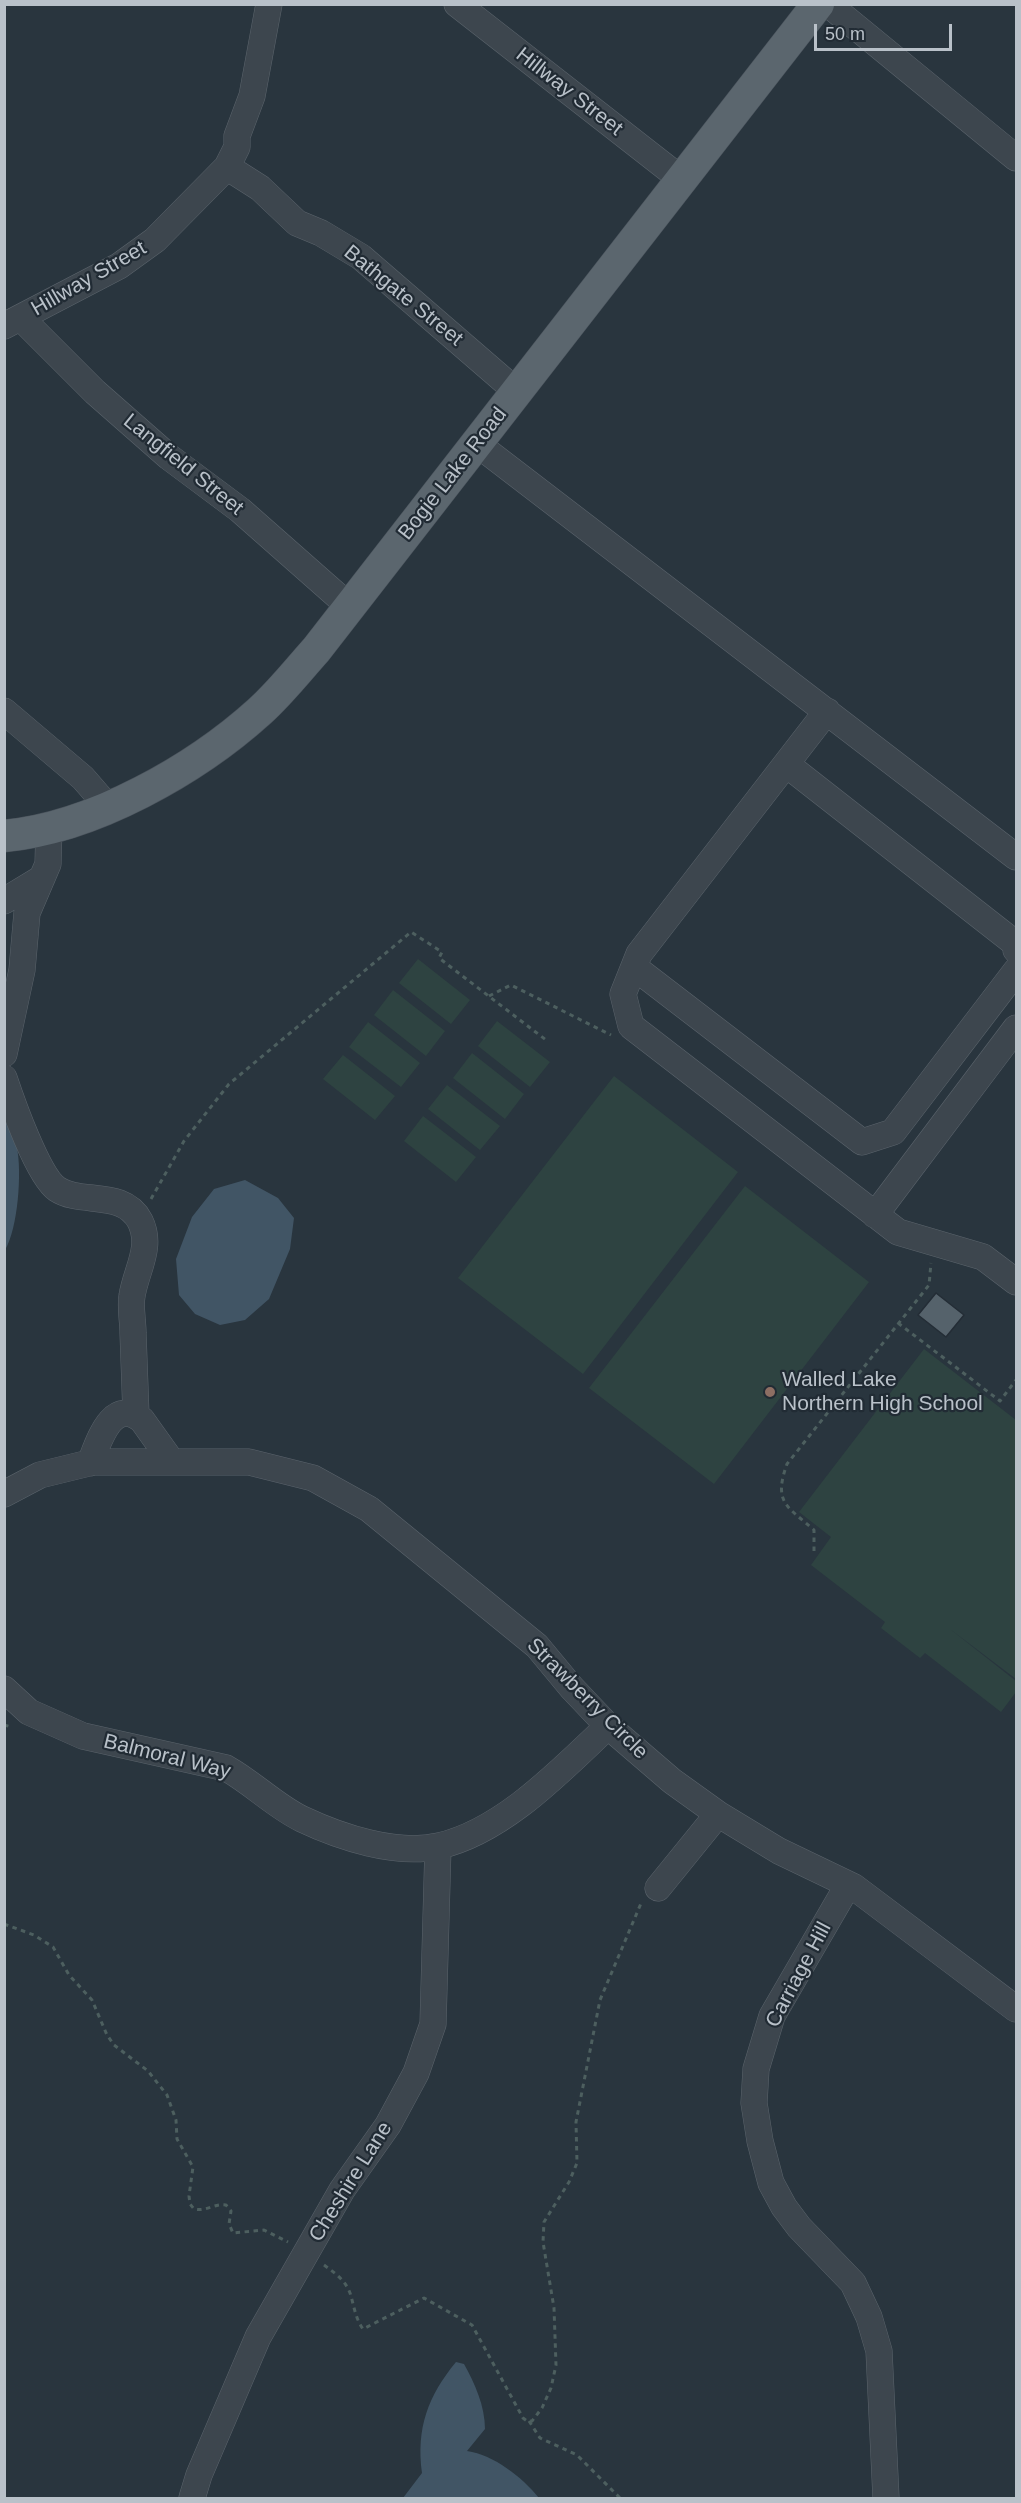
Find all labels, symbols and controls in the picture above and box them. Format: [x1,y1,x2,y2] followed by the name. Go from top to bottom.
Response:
[817,12,955,50] scale bar
[825,24,865,44] text: 50 m
[511,43,627,141] street label: Hillway Street
[27,236,151,322] street label: Hillway Street
[338,240,468,352] street label: Bathgate Street
[393,403,513,545] street label: Bogie Lake Road
[118,409,248,521] street label: Langfield Street
[782,1367,983,1417] place label: Walled Lake Northern High School
[763,1385,777,1399] marker: Walled Lake Northern High School
[521,1633,653,1765] street label: Strawberry Circle
[101,1729,233,1785] street label: Balmoral Way
[761,1918,837,2032] street label: Carriage Hill
[304,2117,398,2247] street label: Cheshire Lane

